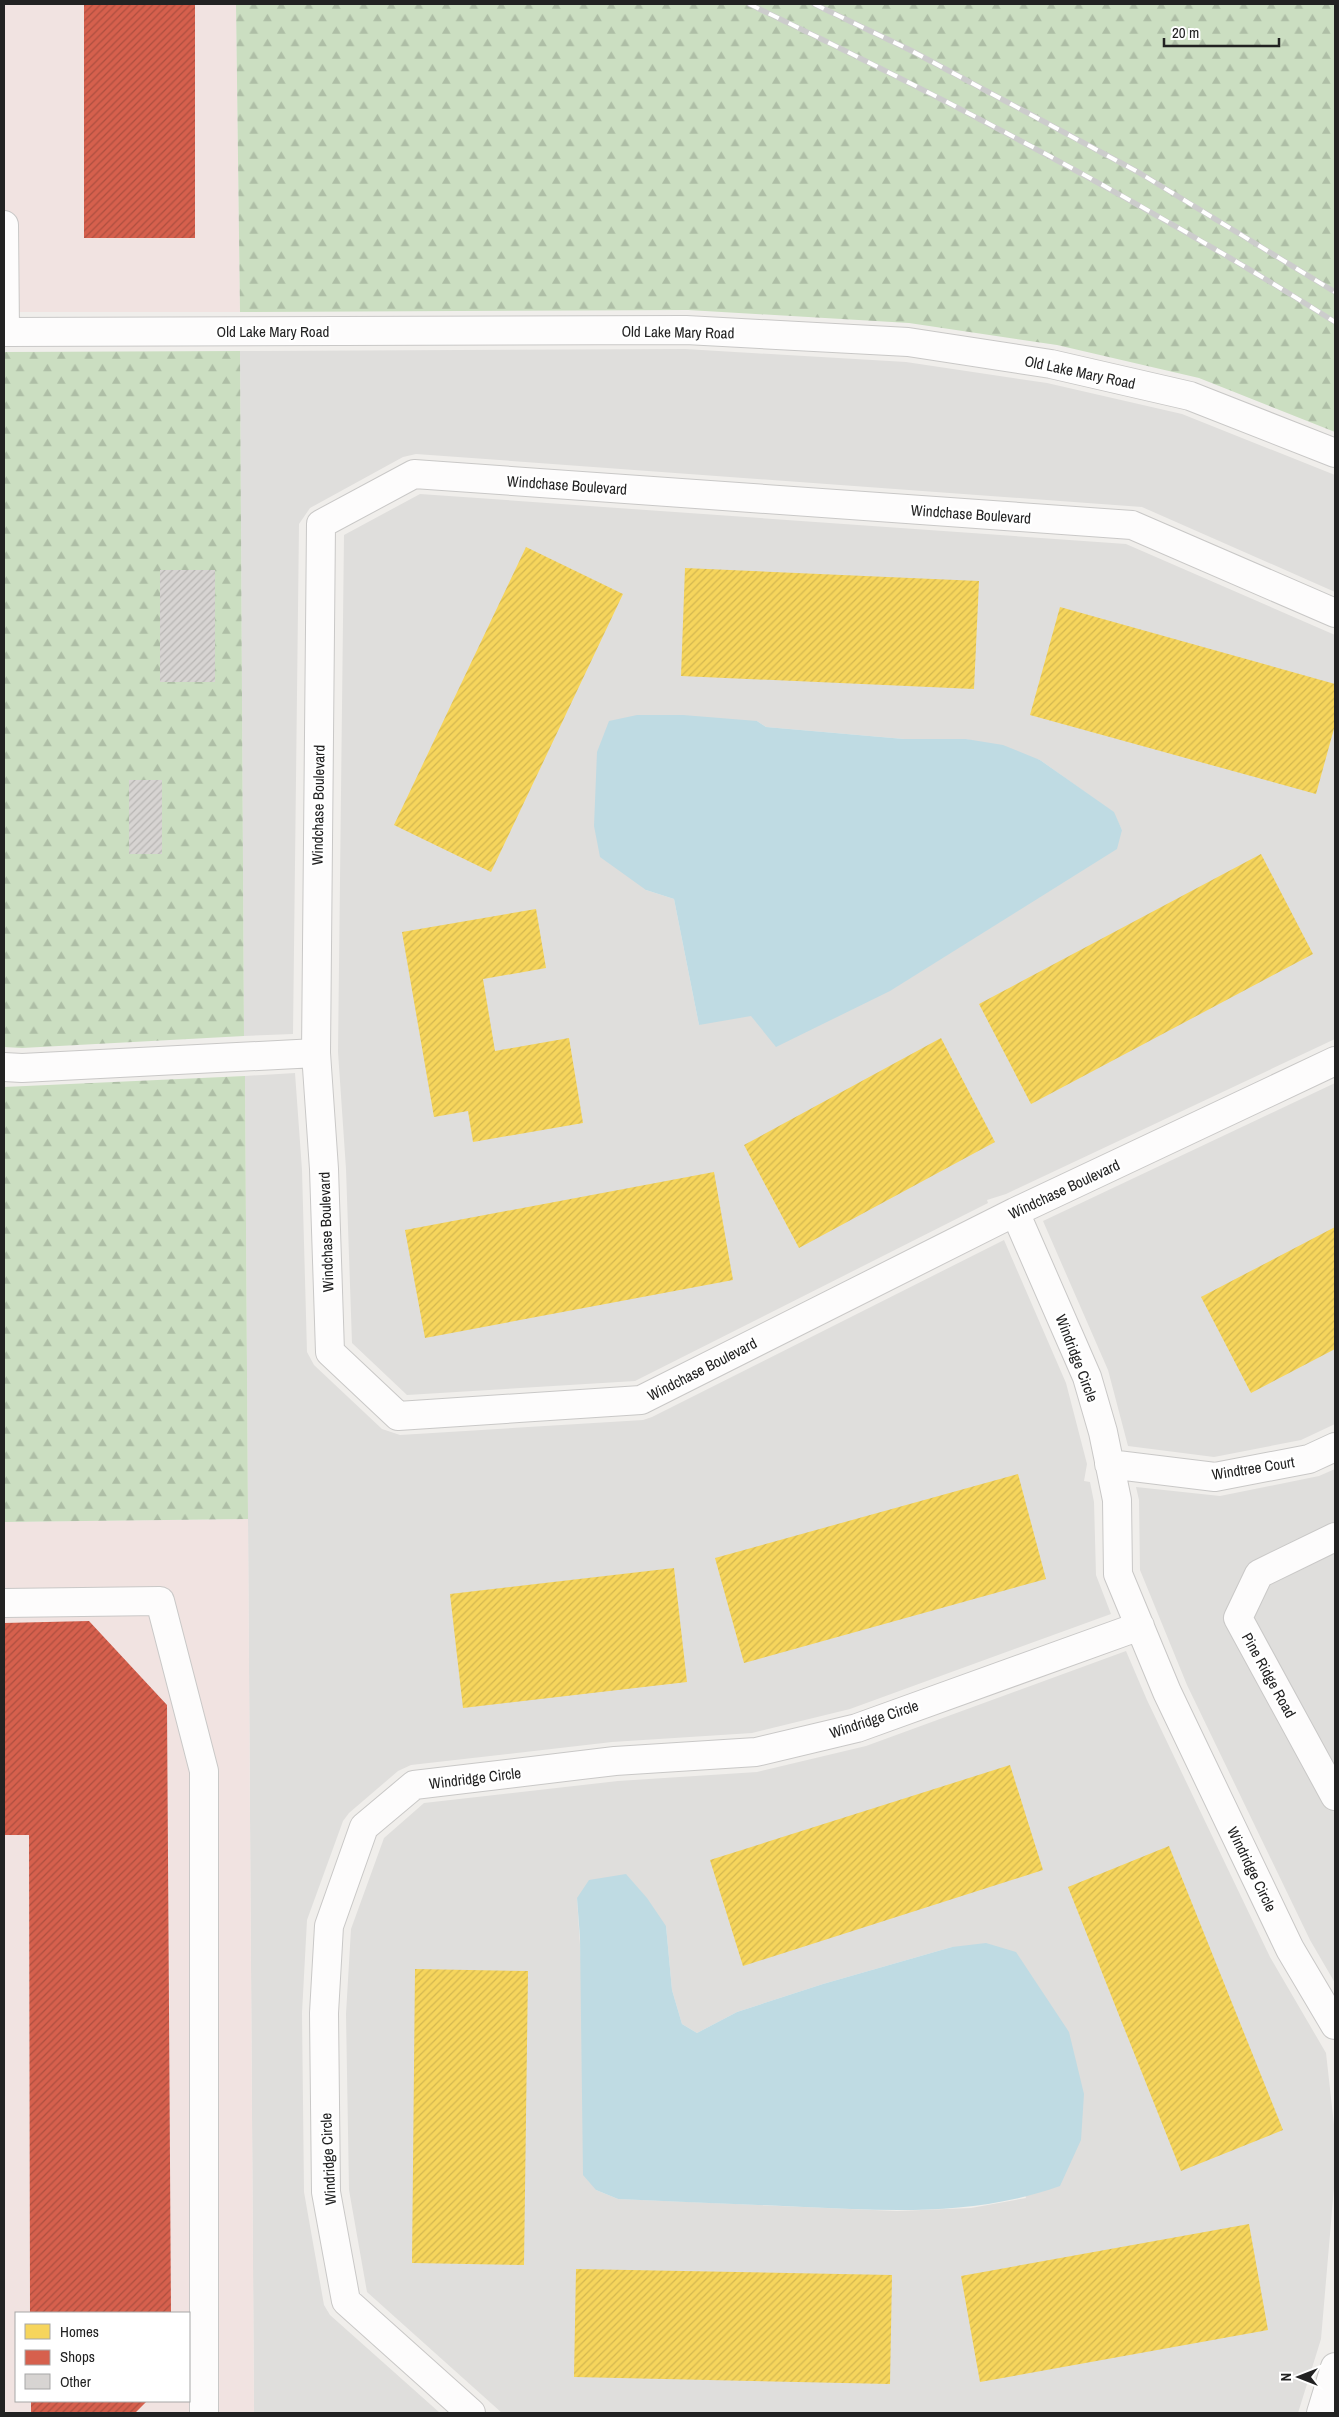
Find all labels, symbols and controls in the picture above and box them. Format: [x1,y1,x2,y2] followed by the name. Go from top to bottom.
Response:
[1164,15,1279,47] scale bar
[1172,22,1199,43] text: 20 m
[217,321,329,342] street label: Old Lake Mary Road
[621,321,735,343] street label: Old Lake Mary Road
[1023,350,1137,394] street label: Old Lake Mary Road
[506,470,628,500] street label: Windchase Boulevard
[910,499,1032,529] street label: Windchase Boulevard
[306,745,330,865] street label: Windchase Boulevard
[1005,1154,1123,1224] street label: Windchase Boulevard
[313,1171,339,1293] street label: Windchase Boulevard
[1051,1311,1103,1405] street label: Windridge Circle
[644,1332,760,1406] street label: Windchase Boulevard
[1210,1451,1296,1485] street label: Windtree Court
[1237,1629,1301,1721] street label: Pine Ridge Road
[827,1695,921,1743] street label: Windridge Circle
[428,1762,522,1794] street label: Windridge Circle
[1222,1823,1282,1915] street label: Windridge Circle
[315,2112,341,2206] street label: Windridge Circle
[15,2312,190,2402] legend
[60,2321,99,2342] text: Homes
[60,2346,95,2367] text: Shops
[1274,2352,1324,2402] north arrow
[60,2371,91,2392] text: Other
[1277,2373,1295,2381] text: N

